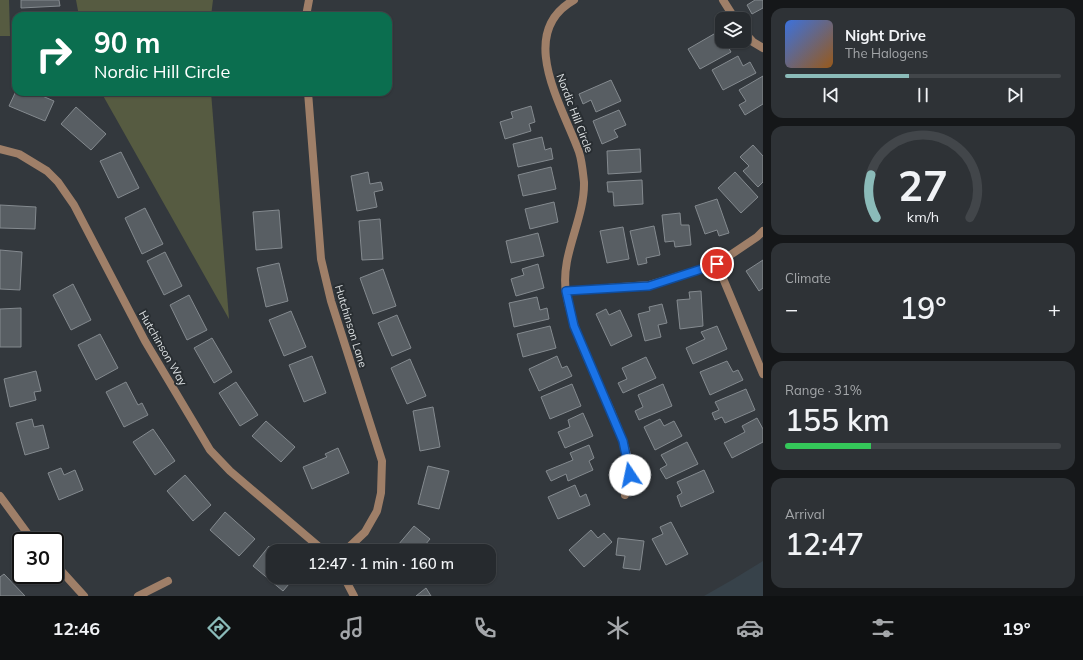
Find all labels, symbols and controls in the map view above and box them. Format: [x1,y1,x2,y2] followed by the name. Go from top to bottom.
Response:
[715,12,751,48] map controls
[715,12,751,48] button: layers
[94,25,160,60] text: 90 m
[845,26,926,45] text: Night Drive
[28,28,80,80] icon: right
[845,45,928,61] text: The Halogens
[94,60,230,83] text: Nordic Hill Circle
[554,72,596,154] street label: Nordic Hill Circle
[820,84,842,106] icon: previous
[912,84,934,106] icon: pause
[1004,84,1026,106] icon: next
[898,159,948,211] text: 27
[907,208,939,226] text: km/h
[700,247,734,281] pin
[706,253,728,275] icon: arrive
[785,270,831,286] text: Climate
[332,283,370,369] street label: Hutchinson Lane
[899,289,947,327] text: 19°
[785,295,798,323] text: −
[1048,295,1061,323] text: +
[136,308,190,388] street label: Hutchinson Way
[785,382,862,398] text: Range · 31%
[785,401,890,439] text: 155 km
[609,454,651,496] position arrow
[785,506,825,522] text: Arrival
[785,525,864,563] text: 12:47
[12,532,64,584] speed limit sign: 30
[308,554,454,573] text: 12:47 · 1 min · 160 m
[205,614,233,642] icon: directions
[338,614,366,642] icon: music
[471,614,499,642] icon: phone
[604,614,632,642] icon: climate
[736,614,764,642] icon: car
[869,614,897,642] icon: filters
[52,617,100,640] text: 12:46
[1002,617,1031,640] text: 19°

